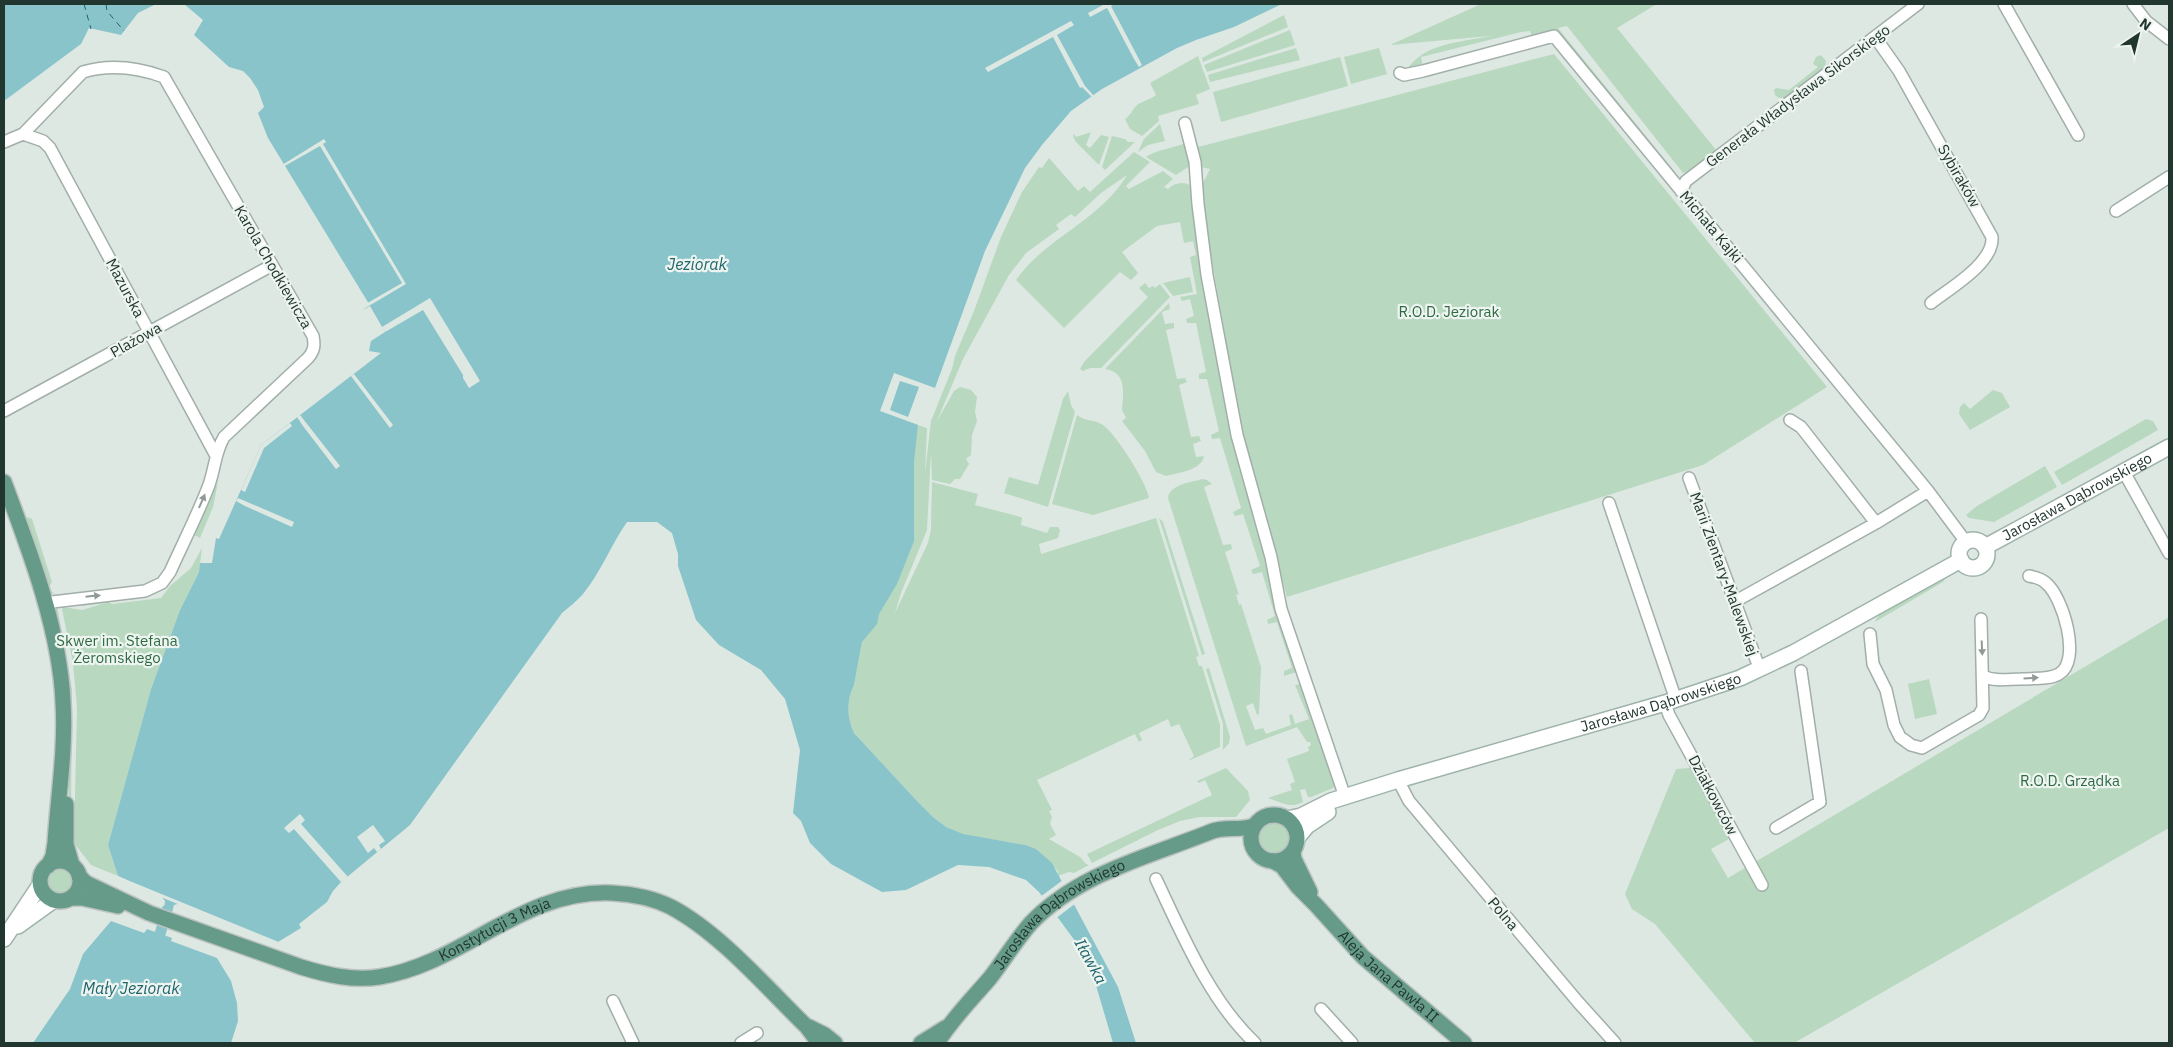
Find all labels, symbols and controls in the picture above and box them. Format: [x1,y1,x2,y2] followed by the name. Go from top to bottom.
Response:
[2113,10,2163,60] north arrow
[2136,14,2155,35] text: N
[1702,20,1894,171] street label: Generała Władysława Sikorskiego
[1934,141,1985,211] street label: Sybiraków
[1676,187,1747,267] street label: Michała Kajki
[230,202,316,332] street label: Karola Chodkiewicza
[667,254,727,274] water label: Jeziorak
[102,255,149,321] street label: Mazurska
[1399,302,1500,321] park label: R.O.D. Jeziorak
[107,318,165,361] street label: Plażowa
[1999,448,2155,545] street label: Jarosława Dąbrowskiego
[1686,489,1763,658] street label: Marii Zientary-Malewskiej
[198,494,206,508] one-way arrow
[85,592,101,600] one-way arrow
[56,631,178,667] park label: Skwer im. Stefana Żeromskiego
[1979,640,1987,656] one-way arrow
[1578,668,1744,736] street label: Jarosława Dąbrowskiego
[2024,674,2040,682] one-way arrow
[1684,752,1743,838] street label: Działkowców
[2020,771,2120,790] park label: R.O.D. Grządka
[989,855,1128,973] street label: Jarosława Dąbrowskiego
[435,893,553,965] street label: Konstytucji 3 Maja
[1484,893,1523,934] street label: Polna
[1334,926,1443,1026] street label: Aleja Jana Pawła II
[1070,935,1112,987] water label: Iławka
[82,978,180,998] water label: Mały Jeziorak

